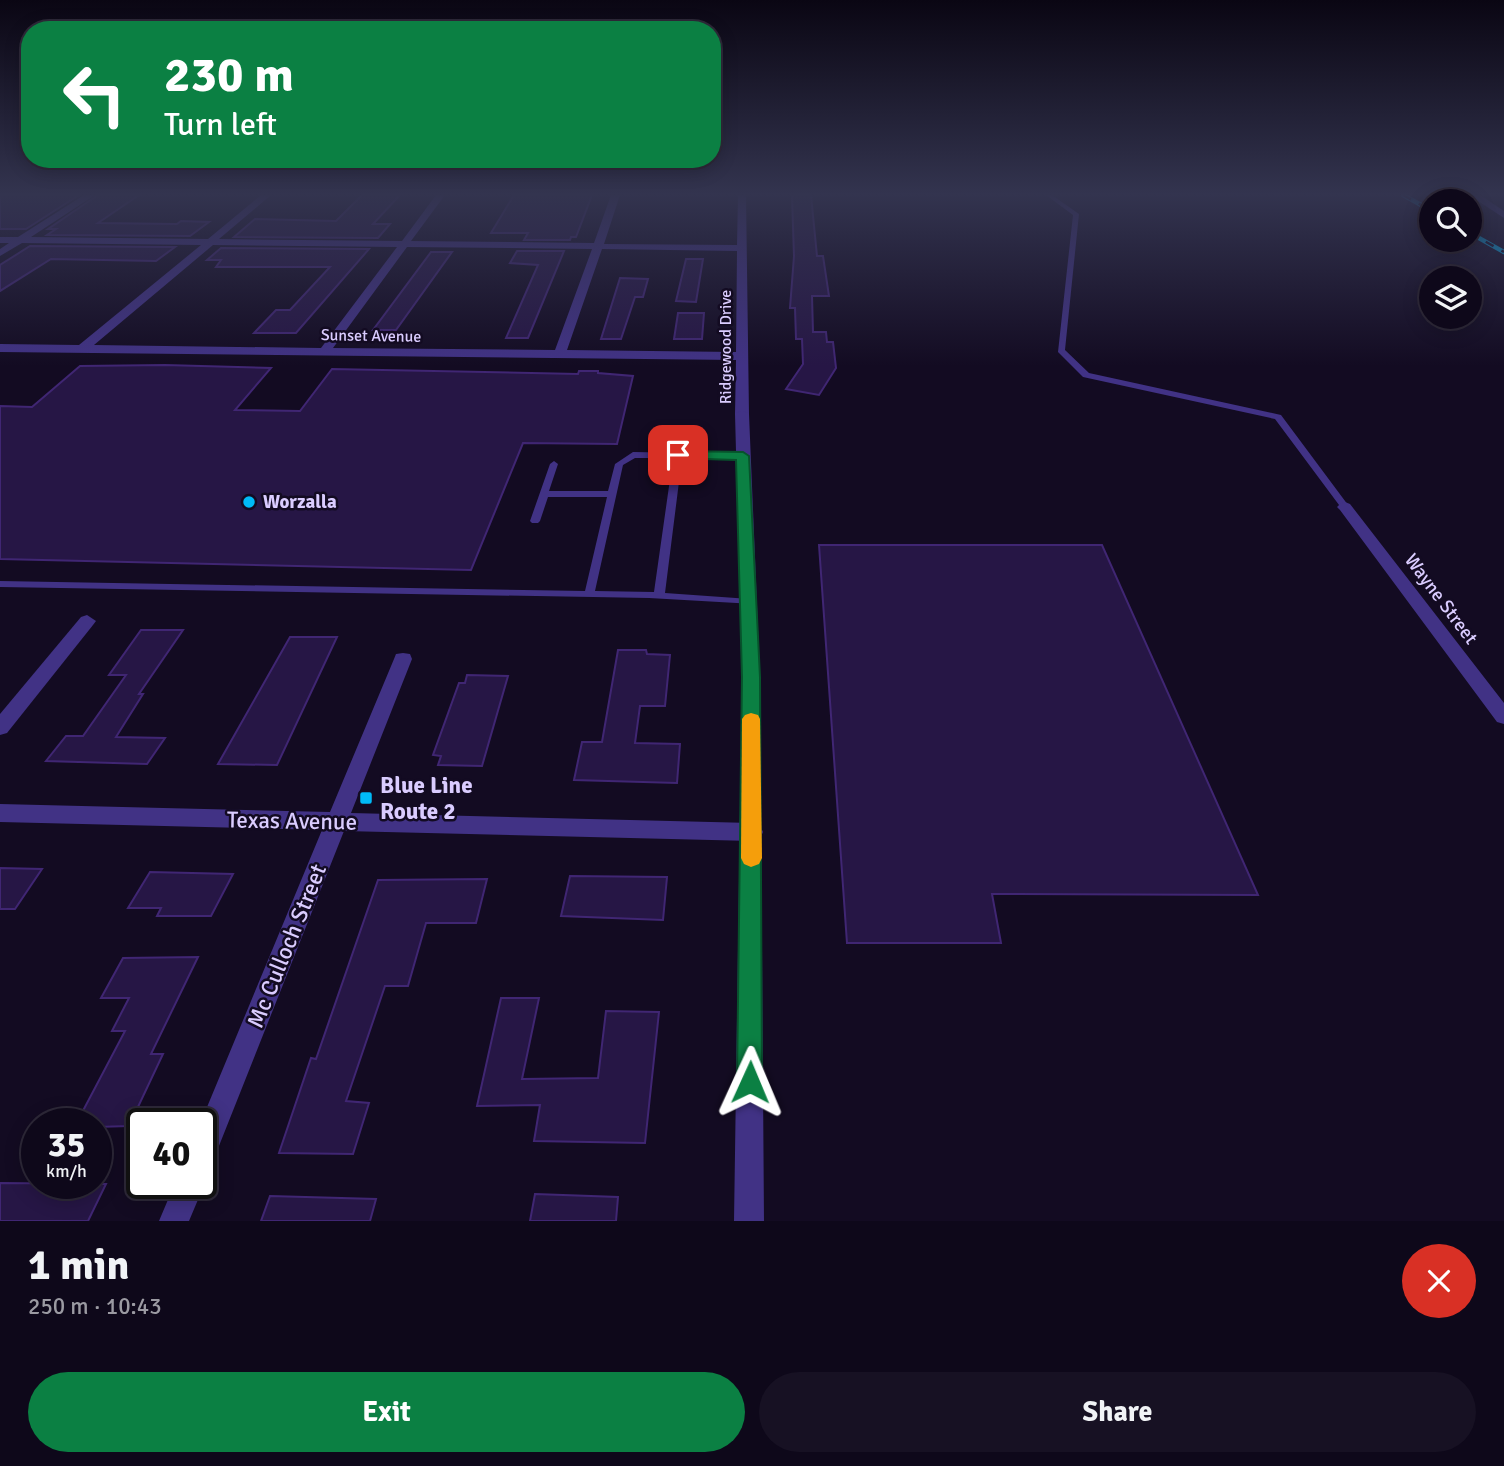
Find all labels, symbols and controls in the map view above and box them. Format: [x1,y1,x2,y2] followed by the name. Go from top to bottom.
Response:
[164,45,294,105] text: 230 m
[49,49,140,140] icon: left
[164,105,277,144] text: Turn left
[1419,189,1482,329] map controls
[1419,189,1482,252] button: search
[1419,266,1482,329] button: layers
[716,290,736,404] street label: Ridgewood Drive
[321,325,421,347] street label: Sunset Avenue
[648,425,708,485] pin
[659,436,697,474] icon: arrive
[263,490,337,514] place label: Worzalla
[241,494,257,510] marker: Worzalla
[1399,549,1483,649] street label: Wayne Street
[380,771,473,826] place label: Blue Line Route 2
[358,790,374,806] marker: Blue Line Route 2
[227,805,357,837] street label: Texas Avenue
[241,860,333,1032] street label: Mc Culloch Street
[713,1045,787,1119] position arrow
[126,1108,217,1199] speed limit sign: 40
[48,1123,85,1166] text: 35
[46,1160,87,1182] text: km/h
[28,1240,129,1291] text: 1 min
[1402,1244,1476,1318] button: close
[28,1292,162,1321] text: 250 m · 10:43
[28,1372,745,1452] button: Exit
[759,1372,1476,1452] button: Share

